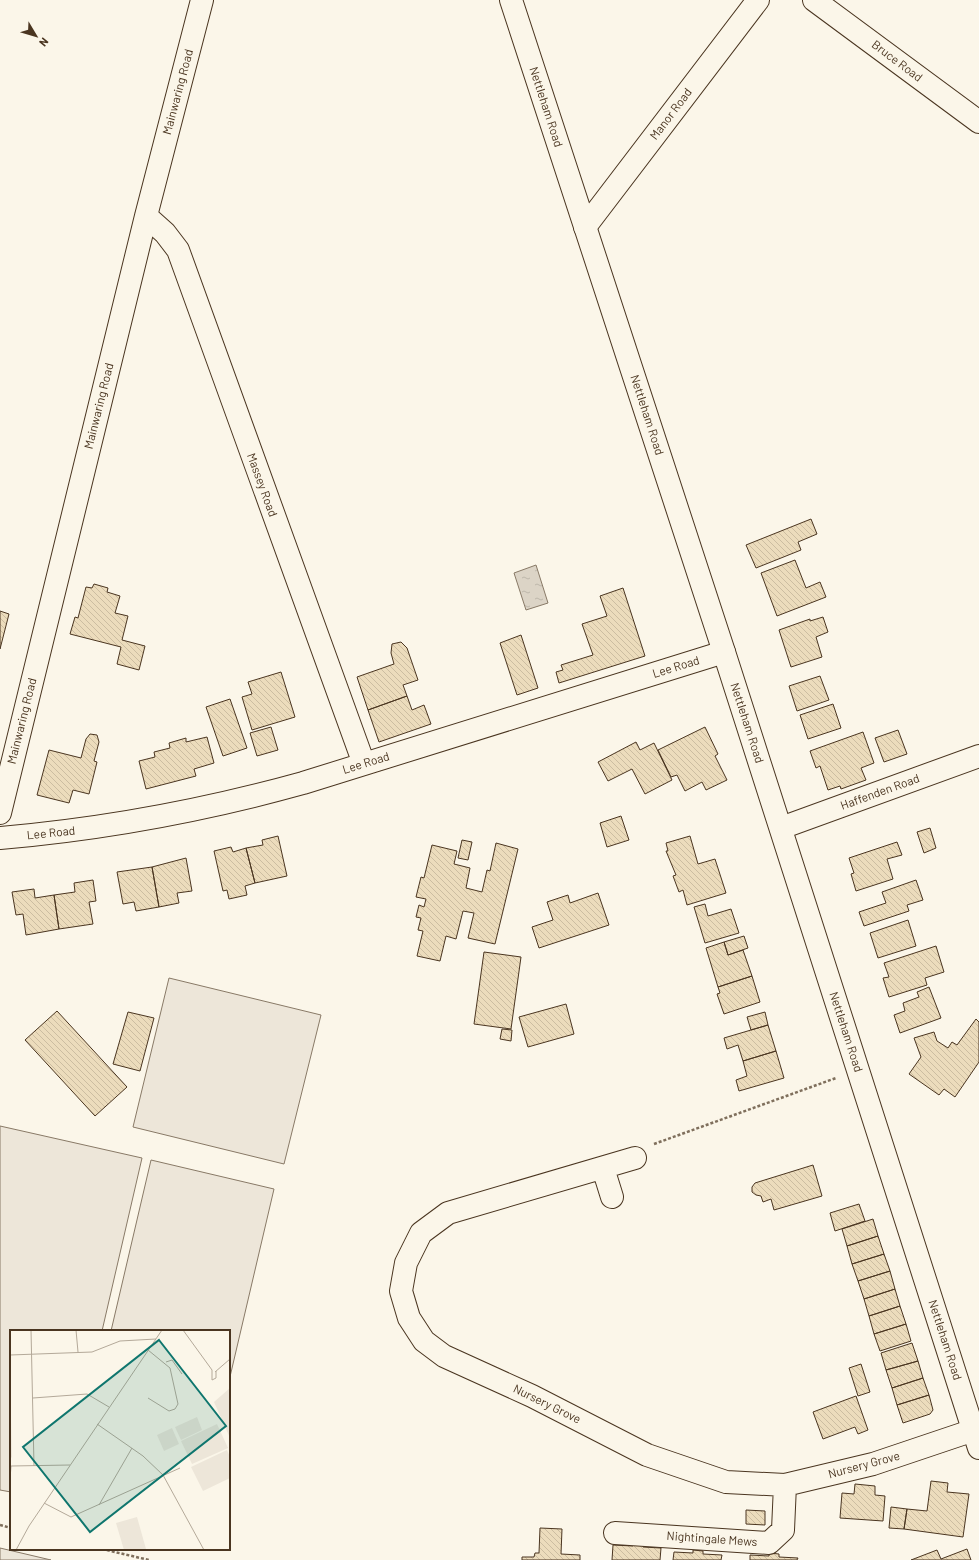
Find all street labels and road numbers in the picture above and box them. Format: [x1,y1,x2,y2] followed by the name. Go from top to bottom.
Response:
[869,37,926,84] street label: Bruce Road
[159,47,195,136] street label: Mainwaring Road
[527,65,567,149] street label: Nettleham Road
[646,85,694,142] street label: Manor Road
[81,361,115,450] street label: Mainwaring Road
[628,373,668,457] street label: Nettleham Road
[245,451,281,518] street label: Massey Road
[650,652,701,680] street label: Lee Road
[4,676,38,765] street label: Mainwaring Road
[728,681,768,765] street label: Nettleham Road
[340,748,391,776] street label: Lee Road
[838,770,921,812] street label: Haffenden Road
[26,823,76,842] street label: Lee Road
[827,990,867,1074] street label: Nettleham Road
[926,1298,966,1382] street label: Nettleham Road
[511,1381,584,1426] street label: Nursery Grove
[826,1448,901,1480] street label: Nursery Grove
[666,1528,758,1548] street label: Nightingale Mews

